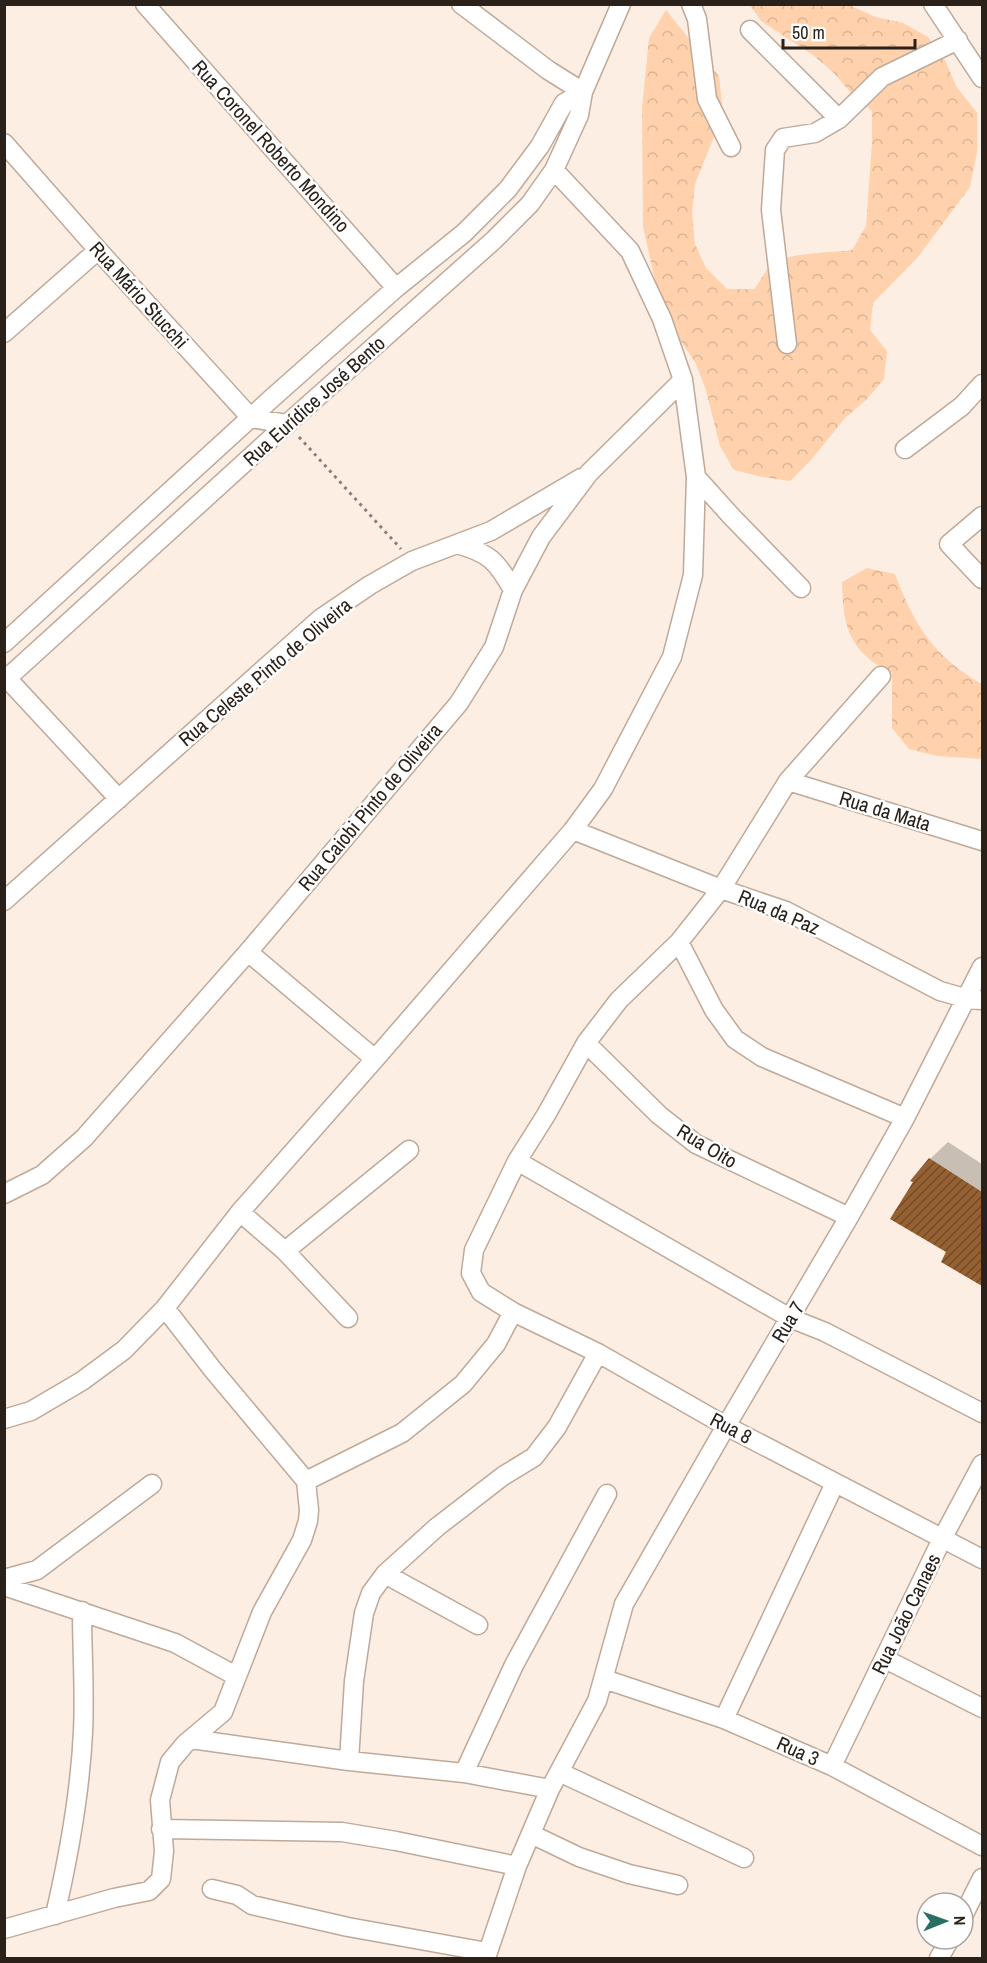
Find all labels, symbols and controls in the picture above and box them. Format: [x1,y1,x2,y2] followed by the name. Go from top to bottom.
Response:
[783,12,915,50] scale bar
[792,20,825,45] text: 50 m
[187,54,356,238] street label: Rua Coronel Roberto Mondino
[84,235,195,354] street label: Rua Mário Stucchi
[237,330,390,472] street label: Rua Eurídice José Bento
[173,591,357,752] street label: Rua Celeste Pinto de Oliveira
[292,717,448,896] street label: Rua Caiobi Pinto de Oliveira
[836,784,934,837] street label: Rua da Mata
[734,882,824,941] street label: Rua da Paz
[672,1117,742,1174] street label: Rua Oito
[765,1296,810,1347] street label: Rua 7
[706,1405,757,1450] street label: Rua 8
[865,1549,946,1679] street label: Rua João Canaes
[773,1729,824,1772] street label: Rua 3
[915,1891,975,1951] north arrow
[949,1916,971,1926] text: N

